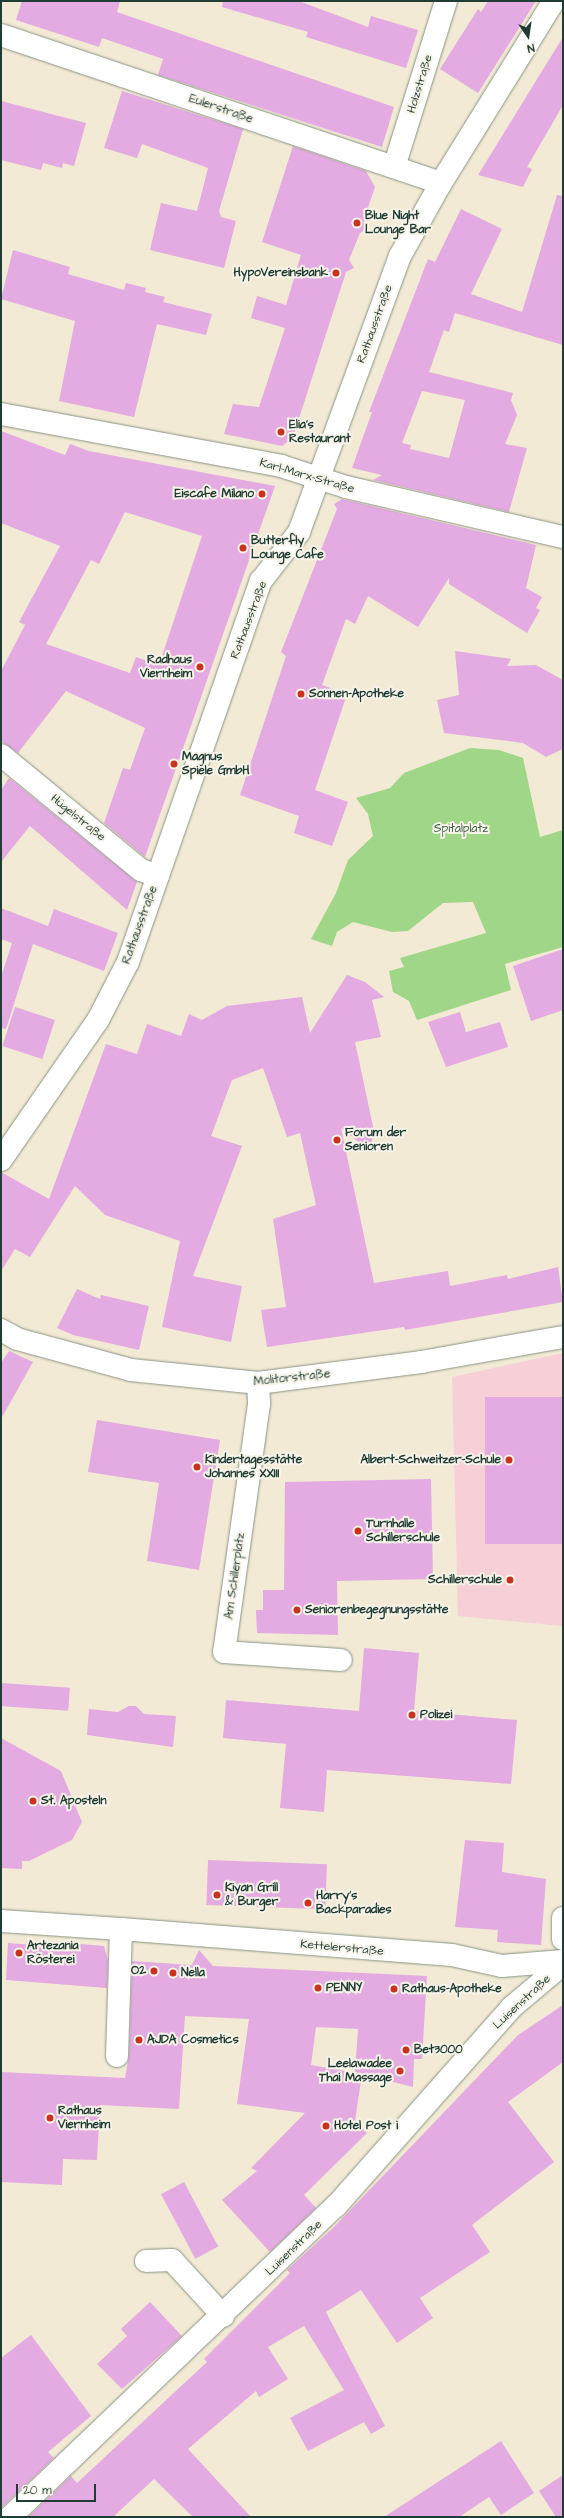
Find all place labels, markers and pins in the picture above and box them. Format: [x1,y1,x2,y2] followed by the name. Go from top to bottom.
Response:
[365,209,431,237] place label: Blue Night Lounge Bar
[352,218,362,228] marker: Blue Night Lounge Bar
[234,266,328,280] place label: HypoVereinsbank
[331,268,341,278] marker: HypoVereinsbank
[289,418,351,446] place label: Elia's Restaurant
[276,427,286,437] marker: Elia's Restaurant
[174,487,254,501] place label: Eiscafe Milano
[257,489,267,499] marker: Eiscafe Milano
[251,534,324,562] place label: Butterfly Lounge Cafe
[238,543,248,553] marker: Butterfly Lounge Cafe
[140,653,192,681] place label: Radhaus Viernheim
[195,662,205,672] marker: Radhaus Viernheim
[309,687,404,701] place label: Sonnen-Apotheke
[296,689,306,699] marker: Sonnen-Apotheke
[182,750,250,778] place label: Magnus Spiele GmbH
[169,759,179,769] marker: Magnus Spiele GmbH
[345,1126,406,1154] place label: Forum der Senioren
[332,1135,342,1145] marker: Forum der Senioren
[205,1453,302,1481] place label: Kindertagesstätte Johannes XXIII
[360,1453,501,1467] place label: Albert-Schweitzer-Schule
[504,1455,514,1465] marker: Albert-Schweitzer-Schule
[192,1462,202,1472] marker: Kindertagesstätte Johannes XXIII
[366,1517,440,1545] place label: Turnhalle Schillerschule
[353,1526,363,1536] marker: Turnhalle Schillerschule
[428,1573,502,1587] place label: Schillerschule
[505,1575,515,1585] marker: Schillerschule
[305,1603,448,1617] place label: Seniorenbegegnungsstätte
[292,1605,302,1615] marker: Seniorenbegegnungsstätte
[420,1708,452,1722] place label: Polizei
[407,1710,417,1720] marker: Polizei
[41,1794,106,1808] place label: St. Aposteln
[28,1796,38,1806] marker: St. Aposteln
[225,1881,278,1909] place label: Kiyan Grill & Burger
[316,1889,392,1917] place label: Harry's Backparadies
[212,1890,222,1900] marker: Kiyan Grill & Burger
[303,1898,313,1908] marker: Harry's Backparadies
[27,1939,79,1967] place label: Artezania Rösterei
[14,1948,24,1958] marker: Artezania Rösterei
[131,1964,146,1978] place label: O2
[149,1966,159,1976] marker: O2
[181,1966,205,1980] place label: Nella
[168,1968,178,1978] marker: Nella
[326,1981,362,1995] place label: PENNY
[402,1982,502,1996] place label: Rathaus-Apotheke
[313,1983,323,1993] marker: PENNY
[389,1984,399,1994] marker: Rathaus-Apotheke
[147,2033,239,2047] place label: AJDA Cosmetics
[134,2035,144,2045] marker: AJDA Cosmetics
[414,2043,463,2057] place label: Bet3000
[401,2045,411,2055] marker: Bet3000
[319,2057,392,2085] place label: Leelawadee Thai Massage
[395,2066,405,2076] marker: Leelawadee Thai Massage
[58,2104,110,2132] place label: Rathaus Viernheim
[45,2113,55,2123] marker: Rathaus Viernheim
[334,2119,398,2133] place label: Hotel Post i
[321,2121,331,2131] marker: Hotel Post i

